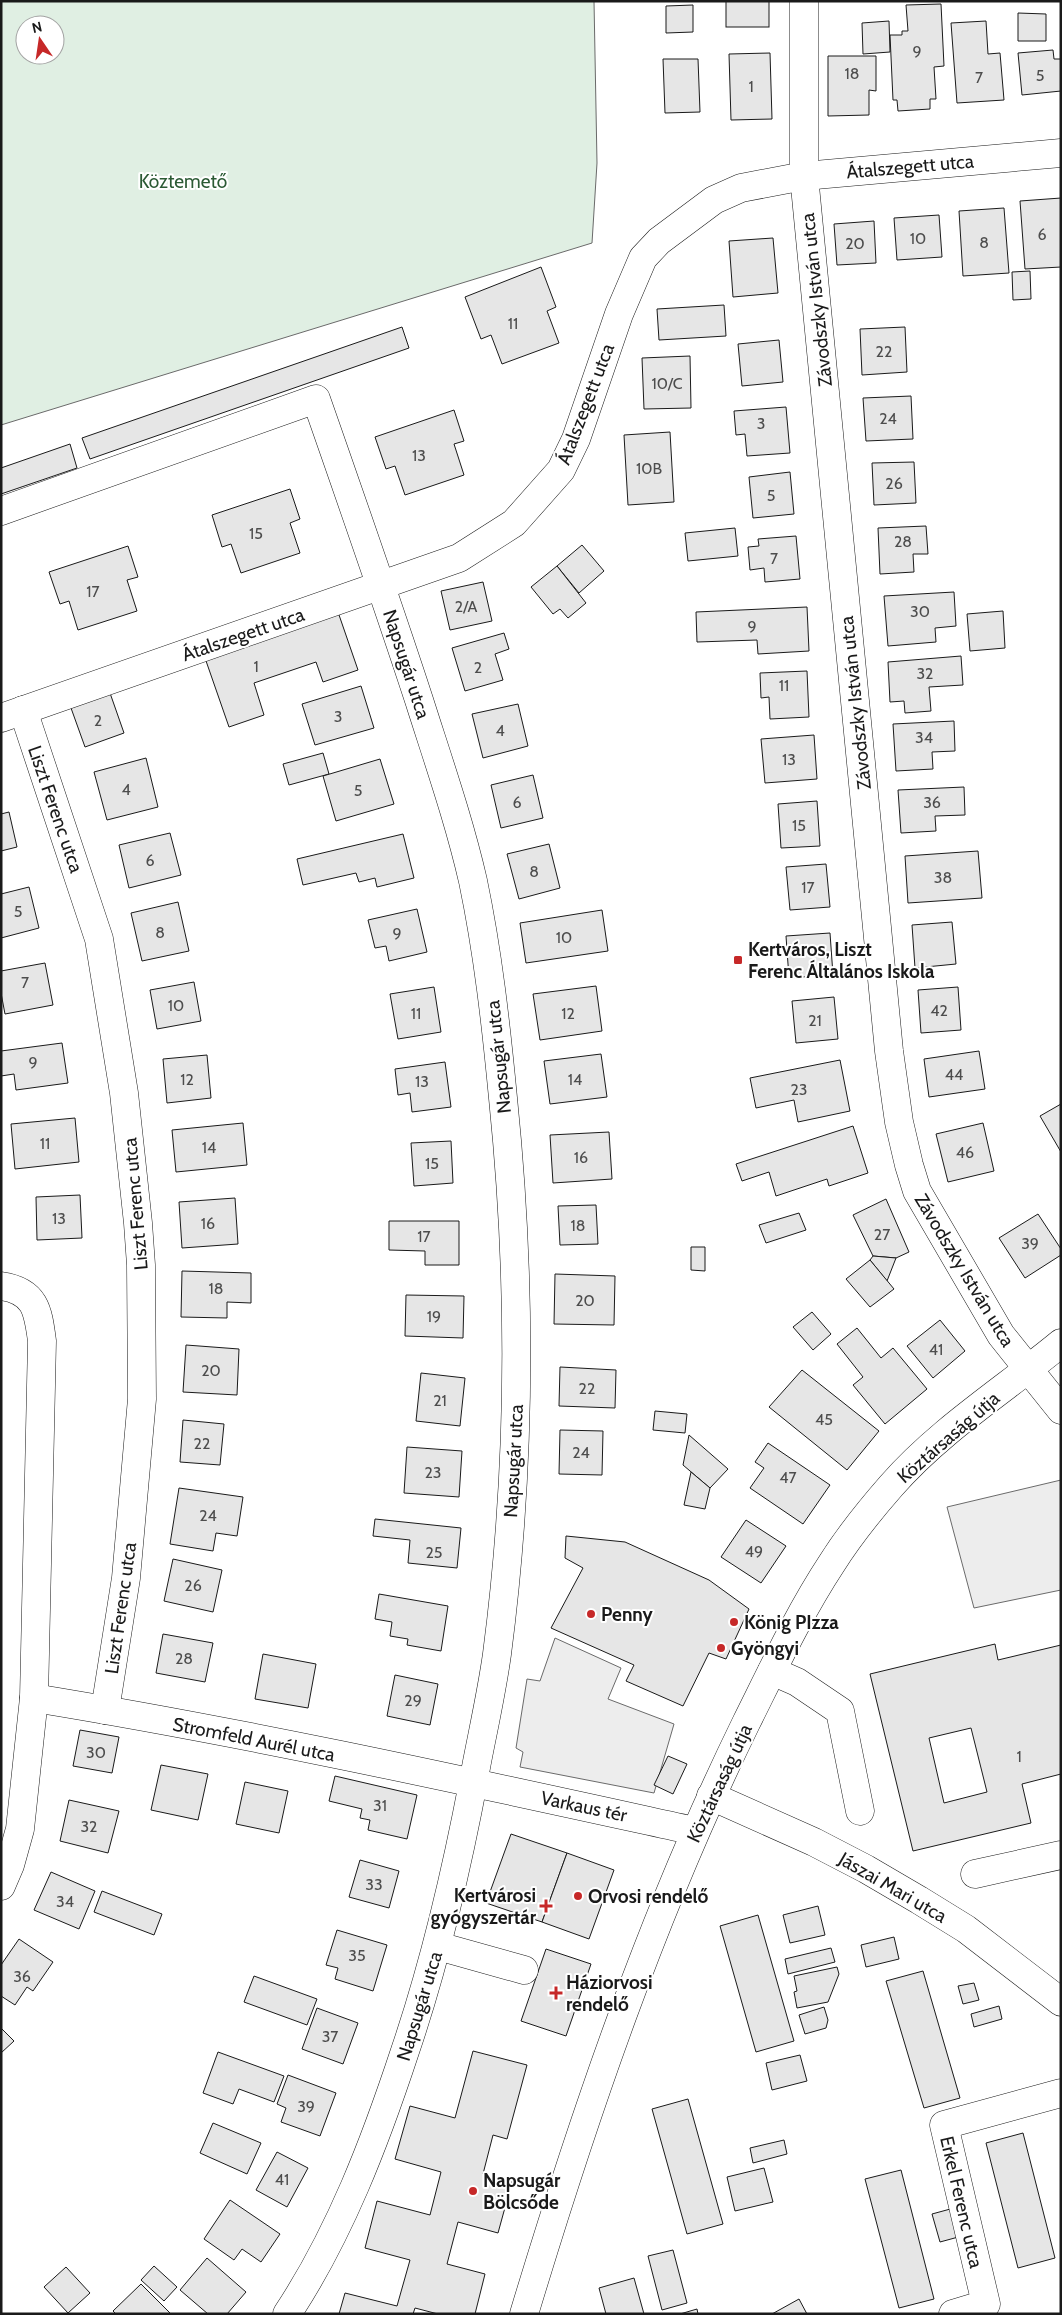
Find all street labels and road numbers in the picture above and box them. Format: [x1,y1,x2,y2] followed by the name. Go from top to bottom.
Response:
[845,148,975,184] street label: Átalszegett utca
[796,212,837,388] street label: Závodszky István utca
[551,340,619,468] street label: Átalszegett utca
[179,602,307,666] street label: Átalszegett utca
[378,607,435,722] street label: Napsugár utca
[835,615,876,791] street label: Závodszky István utca
[23,743,88,876] street label: Liszt Ferenc utca
[481,999,516,1115] street label: Napsugár utca
[118,1137,153,1271] street label: Liszt Ferenc utca
[910,1190,1019,1351] street label: Závodszky István utca
[892,1387,1004,1488] street label: Köztársaság útja
[499,1404,528,1518] street label: Napsugár utca
[100,1541,141,1675] street label: Liszt Ferenc utca
[171,1712,337,1766] street label: Stromfeld Aurél utca
[682,1720,757,1846] street label: Köztársaság útja
[539,1786,629,1827] street label: Varkaus tér
[834,1847,951,1928] street label: Jászai Mari utca
[392,1948,447,2064] street label: Napsugár utca
[935,2134,988,2270] street label: Erkel Ferenc utca

